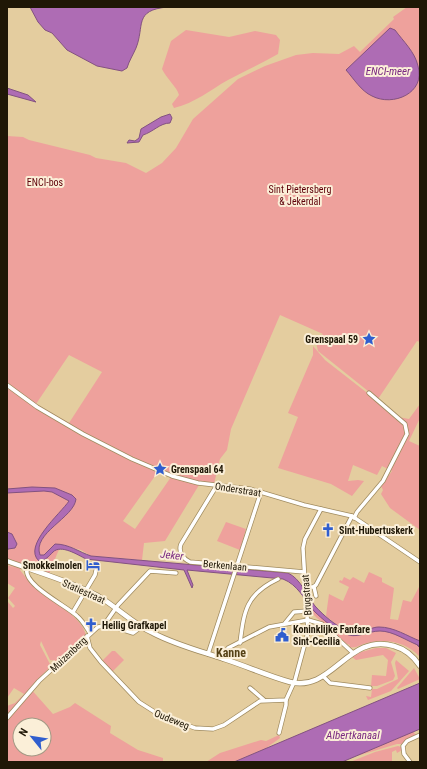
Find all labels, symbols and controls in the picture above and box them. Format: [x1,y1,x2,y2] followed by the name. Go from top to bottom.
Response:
[366,65,411,78] water label: ENCI-meer
[27,177,64,188] park label: ENCI-bos
[269,184,331,207] park label: Sint Pietersberg & Jekerdal
[361,331,377,347] place icon: Grenspaal 59
[305,334,358,345] place label: Grenspaal 59
[152,461,168,477] place icon: Grenspaal 64
[171,464,224,475] place label: Grenspaal 64
[214,480,262,499] street label: Onderstraat
[320,522,336,538] church icon: Sint-Hubertuskerk
[339,525,413,536] place label: Sint-Hubertuskerk
[160,548,185,563] water label: Jeker
[85,557,101,573] hotel icon: Smokkelmolen
[203,558,247,573] street label: Berkenlaan
[23,560,82,571] place label: Smokkelmolen
[300,574,313,616] street label: Brugstraat
[61,577,107,606] street label: Statiestraat
[83,617,99,633] church icon: Heilig Grafkapel
[102,620,167,631] place label: Heilig Grafkapel
[293,624,370,647] place label: Koninklijke Fanfare Sint-Cecilia
[274,627,290,643] public building icon: Koninklijke Fanfare Sint-Cecilia
[48,635,89,674] street label: Muizenberg
[216,646,246,660] district label: Kanne
[153,708,191,731] street label: Oudeweg
[12,717,52,757] north arrow
[16,726,31,738] text: N
[325,729,380,742] water label: Albertkanaal

